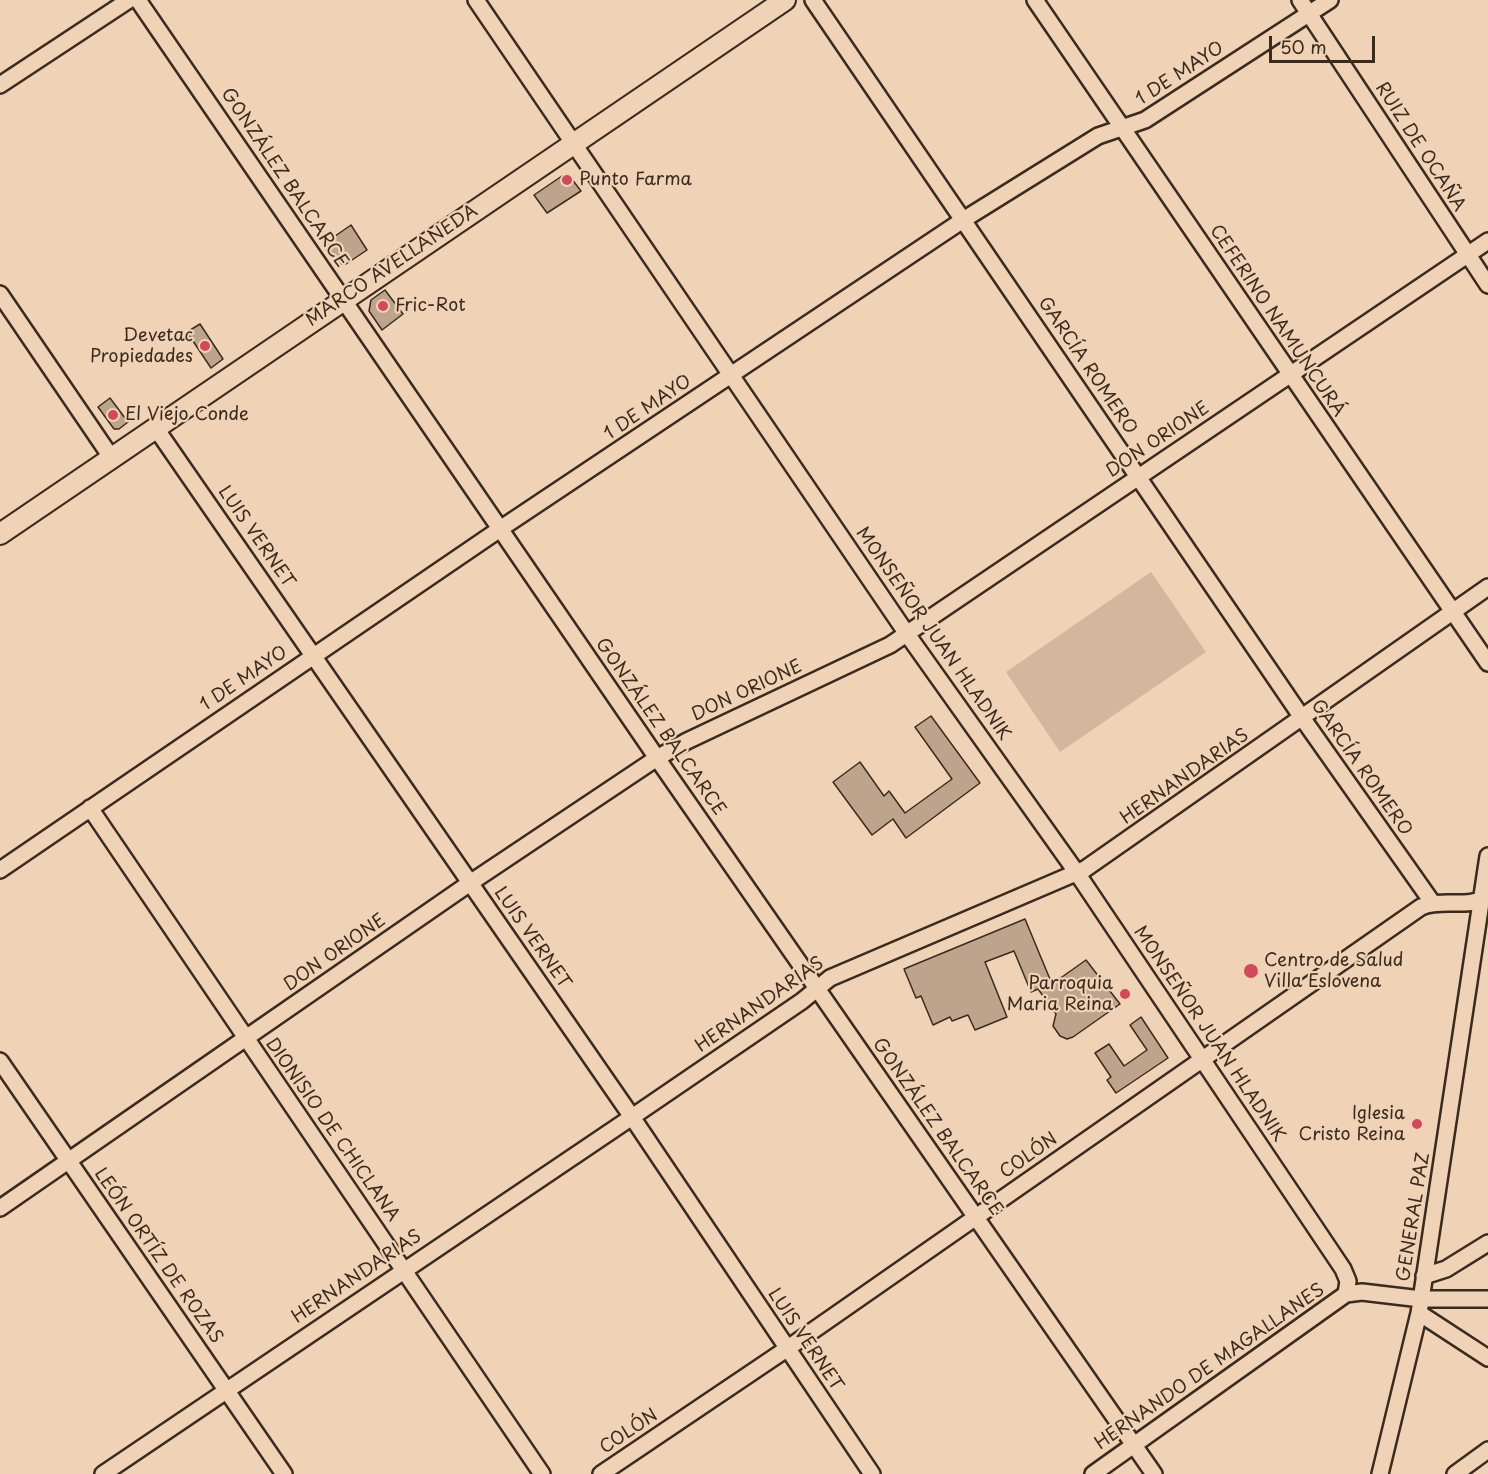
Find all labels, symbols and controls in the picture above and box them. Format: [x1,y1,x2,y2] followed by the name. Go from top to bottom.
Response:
[1272,24,1378,62] scale bar
[1280,33,1327,60] text: 50 m
[1132,37,1228,111] street label: 1 DE MAYO
[1370,78,1470,216] street label: RUIZ DE OCAÑA
[216,84,352,272] street label: GONZÁLEZ BALCARCE
[579,169,692,191] place label: Punto Farma
[560,173,574,187] marker: Punto Farma
[302,200,482,332] street label: MARCO AVELLANEDA
[1205,221,1349,421] street label: CEFERINO NAMUNCURÁ
[1033,293,1141,439] street label: GARCÍA ROMERO
[395,295,465,317] place label: Fric-Rot
[376,299,390,313] marker: Fric-Rot
[90,325,193,368] place label: Devetac Propiedades
[198,339,212,353] marker: Devetac Propiedades
[600,371,696,445] street label: 1 DE MAYO
[1102,398,1214,482] street label: DON ORIONE
[125,404,249,426] place label: El Viejo Conde
[106,408,120,422] marker: El Viejo Conde
[213,482,299,592] street label: LUIS VERNET
[851,523,1015,745] street label: MONSEÑOR JUAN HLADNIK
[590,634,730,820] street label: GONZÁLEZ BALCARCE
[196,642,292,716] street label: 1 DE MAYO
[688,656,806,726] street label: DON ORIONE
[1306,696,1416,840] street label: GARCÍA ROMERO
[1117,725,1253,829] street label: HERNANDARIAS
[489,883,575,993] street label: LUIS VERNET
[280,910,390,996] street label: DON ORIONE
[1129,922,1289,1146] street label: MONSEÑOR JUAN HLADNIK
[1264,950,1403,992] place label: Centro de Salud Villa Eslovena
[692,953,828,1057] street label: HERNANDARIAS
[1242,962,1260,980] marker: Centro de Salud Villa Eslovena
[1007,973,1113,1016] place label: Parroquia Maria Reina
[1118,987,1132,1001] marker: Parroquia Maria Reina
[260,1034,404,1226] street label: DIONISIO DE CHICLANA
[867,1034,1007,1220] street label: GONZÁLEZ BALCARCE
[1299,1103,1405,1146] place label: Iglesia Cristo Reina
[1410,1117,1424,1131] marker: Iglesia Cristo Reina
[996,1128,1062,1184] street label: COLÓN
[1393,1151,1435,1283] street label: GENERAL PAZ
[89,1164,227,1348] street label: LEÓN ORTÍZ DE ROZAS
[288,1226,426,1328] street label: HERNANDARIAS
[1091,1279,1329,1455] street label: HERNANDO DE MAGALLANES
[763,1284,847,1396] street label: LUIS VERNET
[596,1405,662,1459] street label: COLÓN

